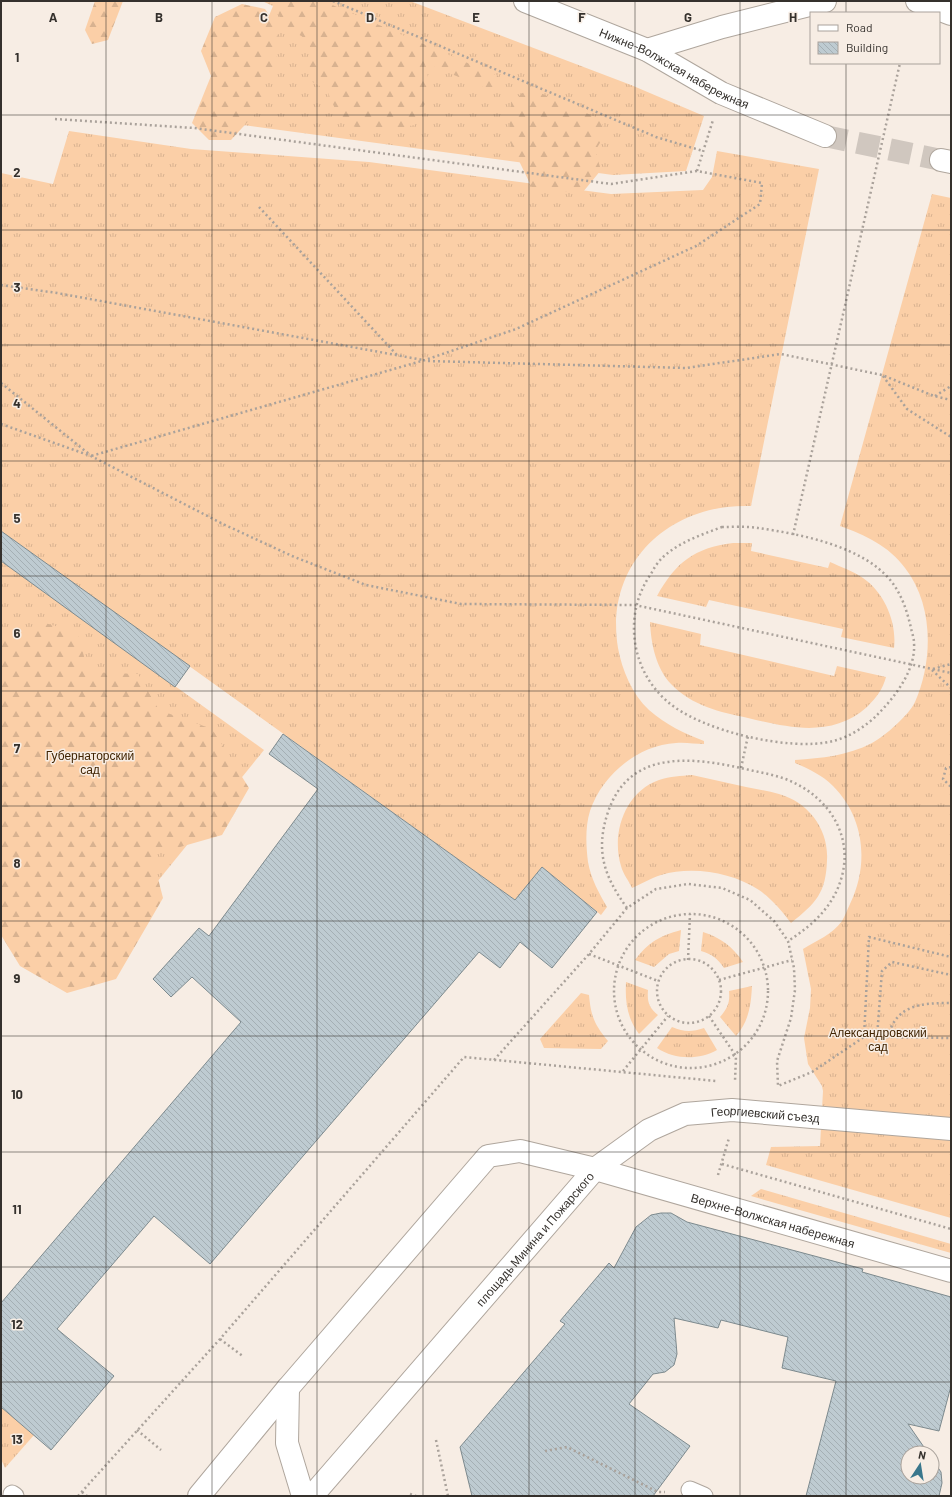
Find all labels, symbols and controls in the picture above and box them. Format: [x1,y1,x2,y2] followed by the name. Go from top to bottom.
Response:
[49,9,58,25] text: A
[155,9,163,25] text: B
[260,9,268,25] text: C
[366,9,374,25] text: D
[472,9,480,25] text: E
[578,9,586,25] text: F
[684,9,692,25] text: G
[789,9,797,25] text: H
[810,12,940,64] legend
[846,20,873,34] text: Road
[598,25,751,111] street label: Нижне-Волжская набережная
[846,40,888,54] text: Building
[15,49,19,65] text: 1
[13,164,21,180] text: 2
[13,279,21,295] text: 3
[13,395,21,411] text: 4
[13,510,21,526] text: 5
[14,625,21,641] text: 6
[14,740,21,756] text: 7
[46,748,134,777] park label: Губернаторский сад
[13,855,21,871] text: 8
[14,970,21,986] text: 9
[829,1025,927,1054] park label: Александровский сад
[11,1086,23,1102] text: 10
[710,1103,820,1126] street label: Георгиевский съезд
[473,1169,597,1309] street label: площадь Минина и Пожарского
[690,1190,857,1250] street label: Верхне-Волжская набережная
[12,1201,22,1217] text: 11
[11,1316,23,1332] text: 12
[11,1431,23,1447] text: 13
[900,1445,940,1485] north arrow
[917,1448,927,1462] text: N

